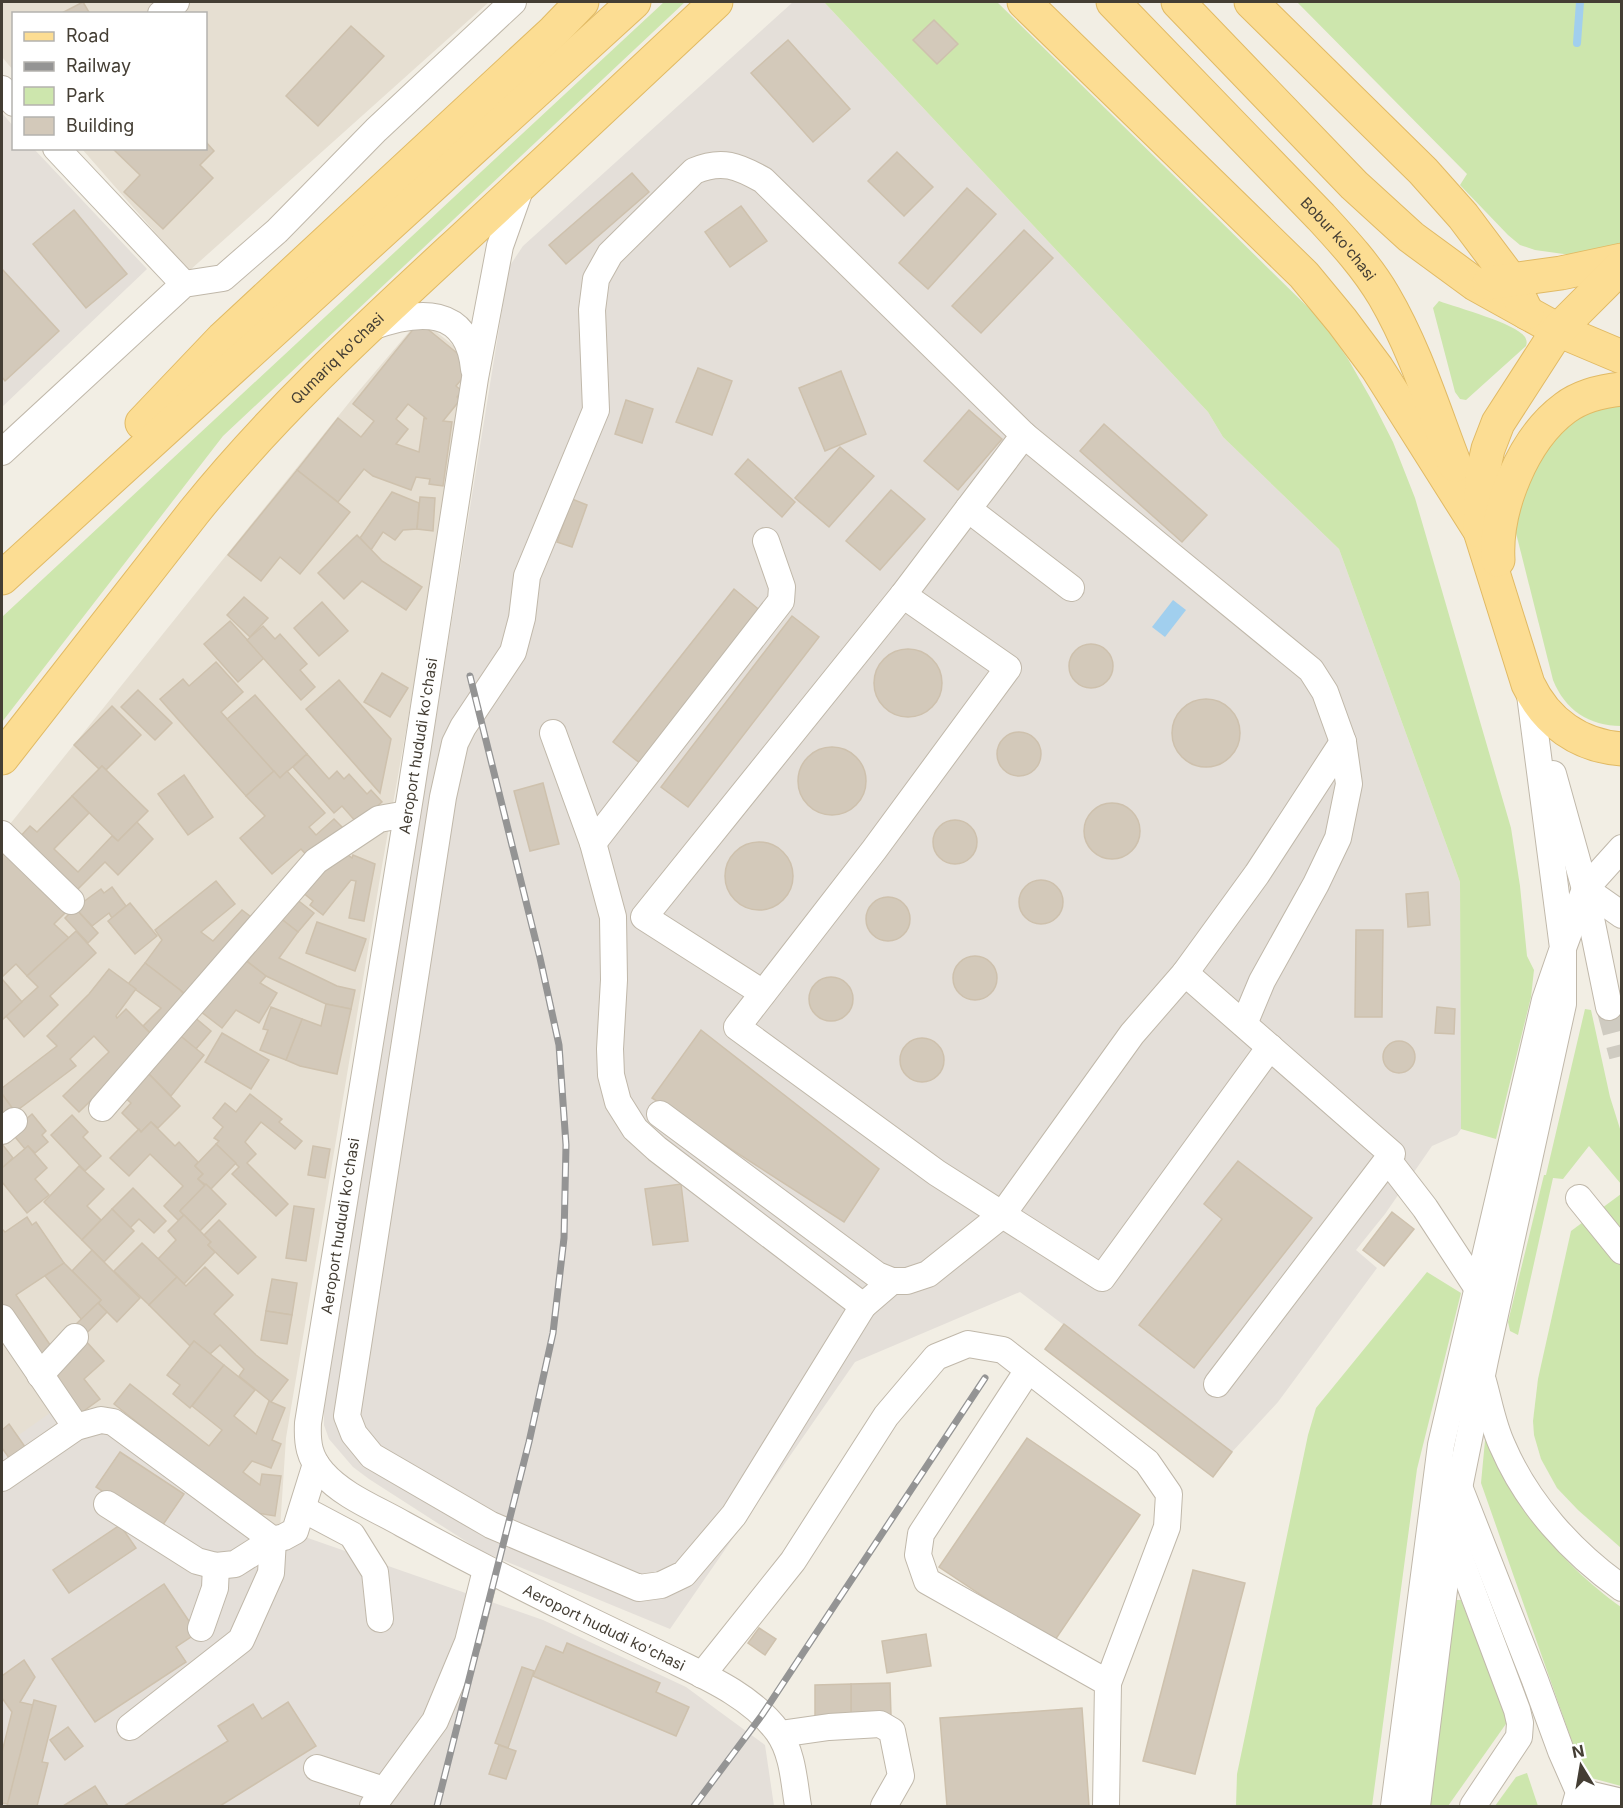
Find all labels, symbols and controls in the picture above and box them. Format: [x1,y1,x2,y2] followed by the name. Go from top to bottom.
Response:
[12,12,207,150] legend
[66,25,109,46] text: Road
[66,55,131,76] text: Railway
[66,85,105,106] text: Park
[66,115,134,136] text: Building
[1297,193,1381,284] street label: Bobur ko'chasi
[286,308,387,408] street label: Qumariq ko'chasi
[395,657,441,835] street label: Aeroport hududi ko'chasi
[317,1137,363,1315] street label: Aeroport hududi ko'chasi
[520,1580,688,1674] street label: Aeroport hududi ko'chasi
[1551,1736,1611,1796] north arrow
[1570,1740,1586,1762] text: N

